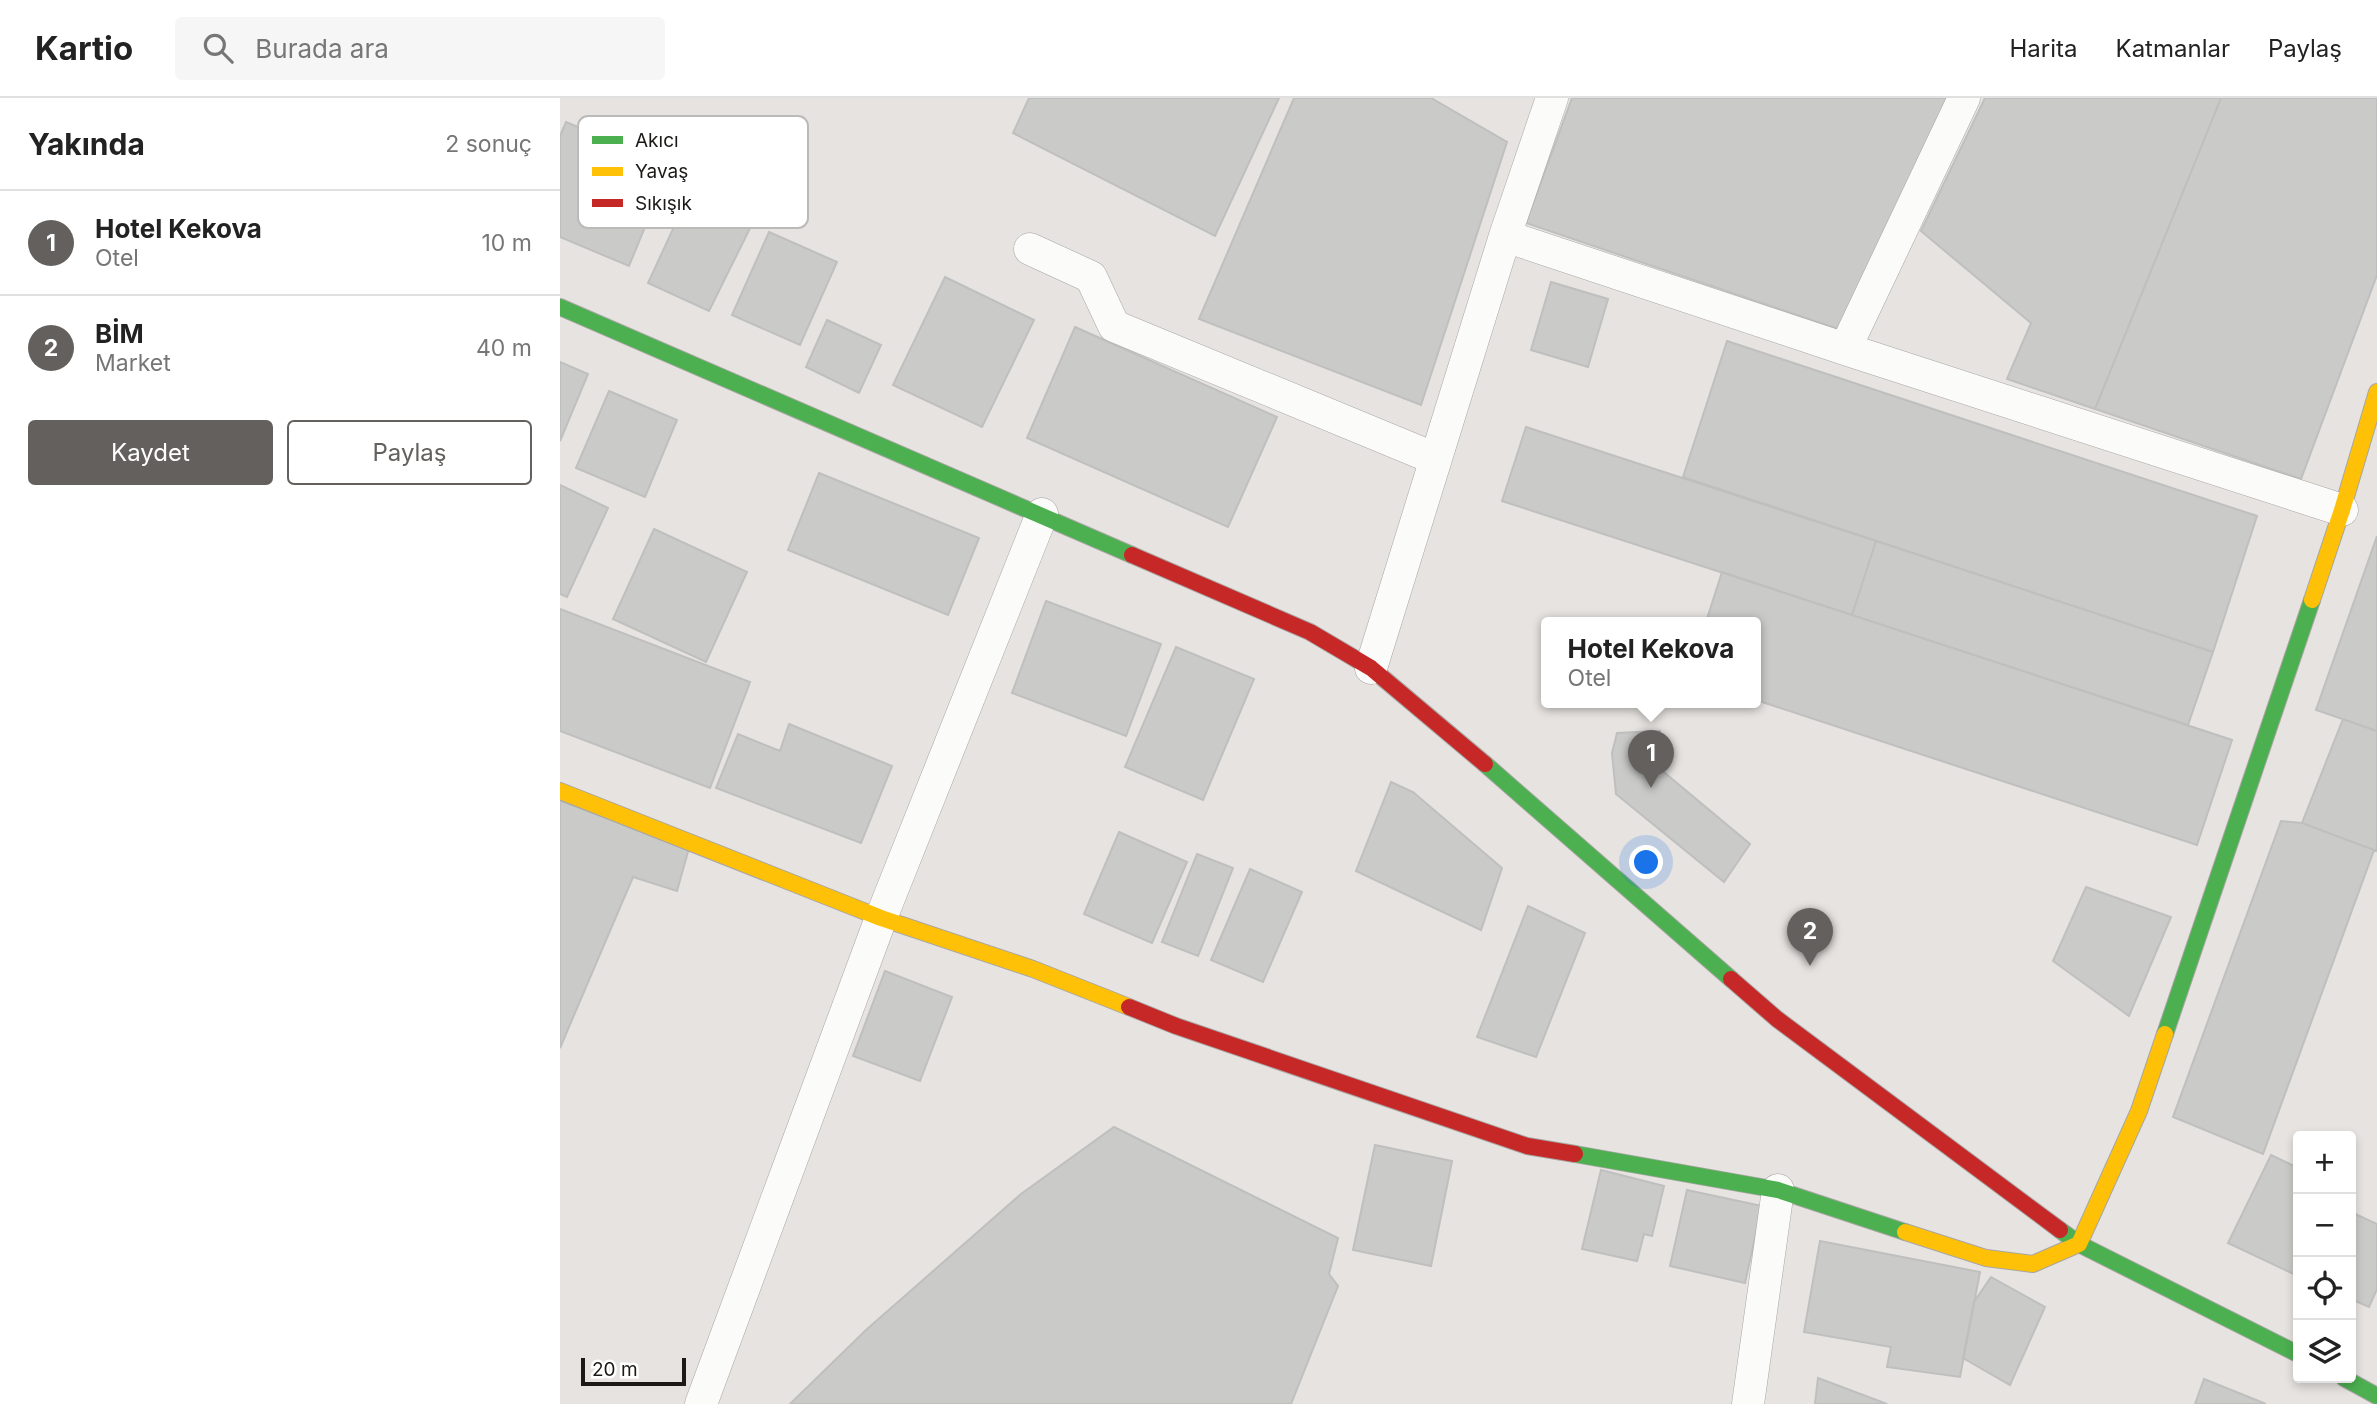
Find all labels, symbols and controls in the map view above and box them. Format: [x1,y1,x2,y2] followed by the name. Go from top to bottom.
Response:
[175,17,665,80] search box
[35,28,133,68] text: Kartio
[199,29,237,67] icon: search
[255,33,389,64] text: Burada ara
[2010,34,2078,63] text: Harita
[2116,34,2230,63] text: Katmanlar
[2268,34,2342,63] text: Paylaş
[578,116,808,228] legend
[28,126,145,162] text: Yakında
[635,129,679,152] text: Akıcı
[445,130,532,158] text: 2 sonuç
[635,160,688,183] text: Yavaş
[635,192,692,215] text: Sıkışık
[95,213,262,244] text: Hotel Kekova
[46,229,56,257] text: 1
[482,229,532,257] text: 10 m
[95,244,139,272] text: Otel
[95,318,144,349] text: BİM
[44,334,58,362] text: 2
[476,334,532,362] text: 40 m
[95,349,171,377] text: Market
[28,420,273,485] button: Kaydet
[287,420,532,485] button: Paylaş
[1541,617,1761,708] popup
[1568,633,1734,664] text: Hotel Kekova
[1568,664,1611,692] text: Otel
[1628,730,1674,788] pin: 1
[1629,845,1663,879] your location
[1787,908,1833,966] pin: 2
[2293,1131,2356,1383] map controls
[2293,1131,2356,1194] button: +
[2293,1194,2356,1257] button: −
[2293,1257,2356,1320] button: locate
[2293,1320,2356,1383] button: layers
[581,1355,686,1387] scale bar
[592,1358,638,1381] text: 20 m

